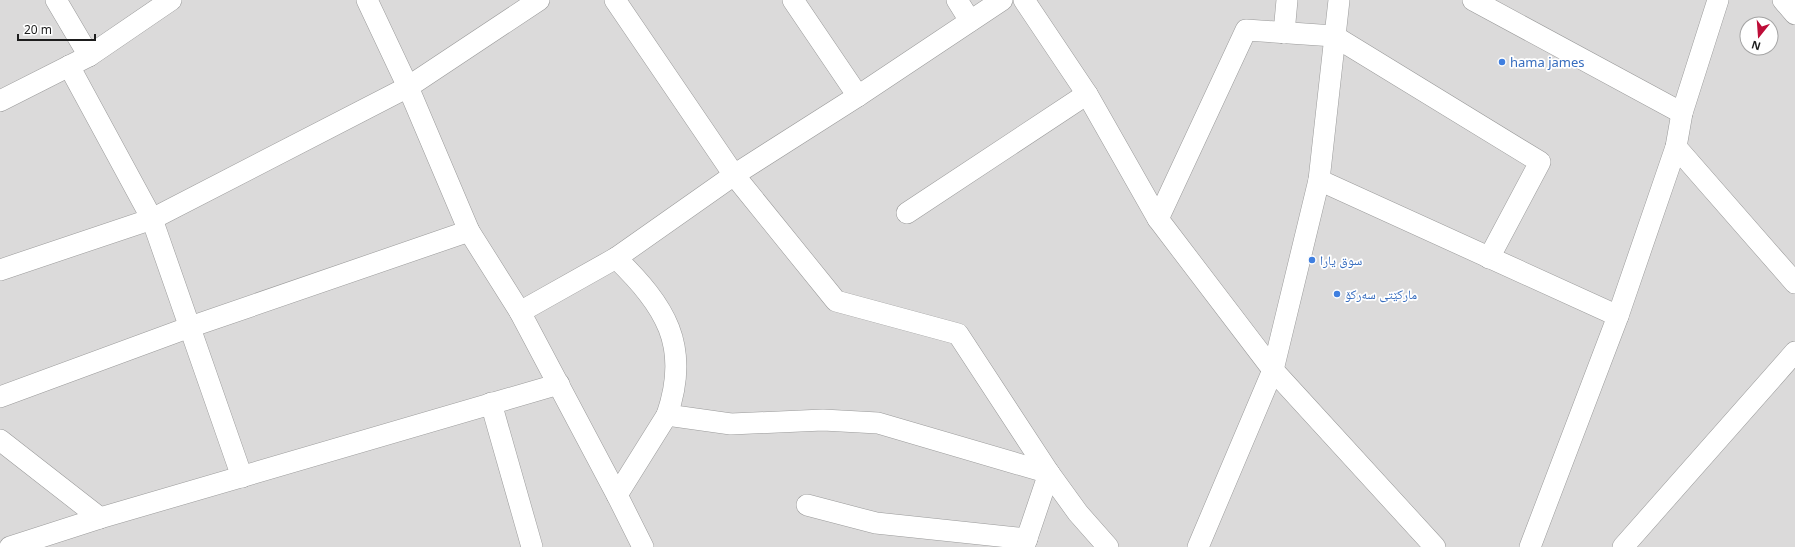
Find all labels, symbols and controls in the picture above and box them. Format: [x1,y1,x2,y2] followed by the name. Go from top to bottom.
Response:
[18,16,95,42] scale bar
[1739,16,1779,56] north arrow
[24,21,52,38] text: 20 m
[1749,38,1762,55] text: N
[1510,53,1585,71] place label: hama james
[1497,57,1507,67] marker: hama james
[1320,251,1362,269] place label: سوق یارا
[1307,255,1317,265] marker: سوق یارا
[1345,285,1417,303] place label: مارکێتی سەرکۆ
[1332,289,1342,299] marker: مارکێتی سەرکۆ

